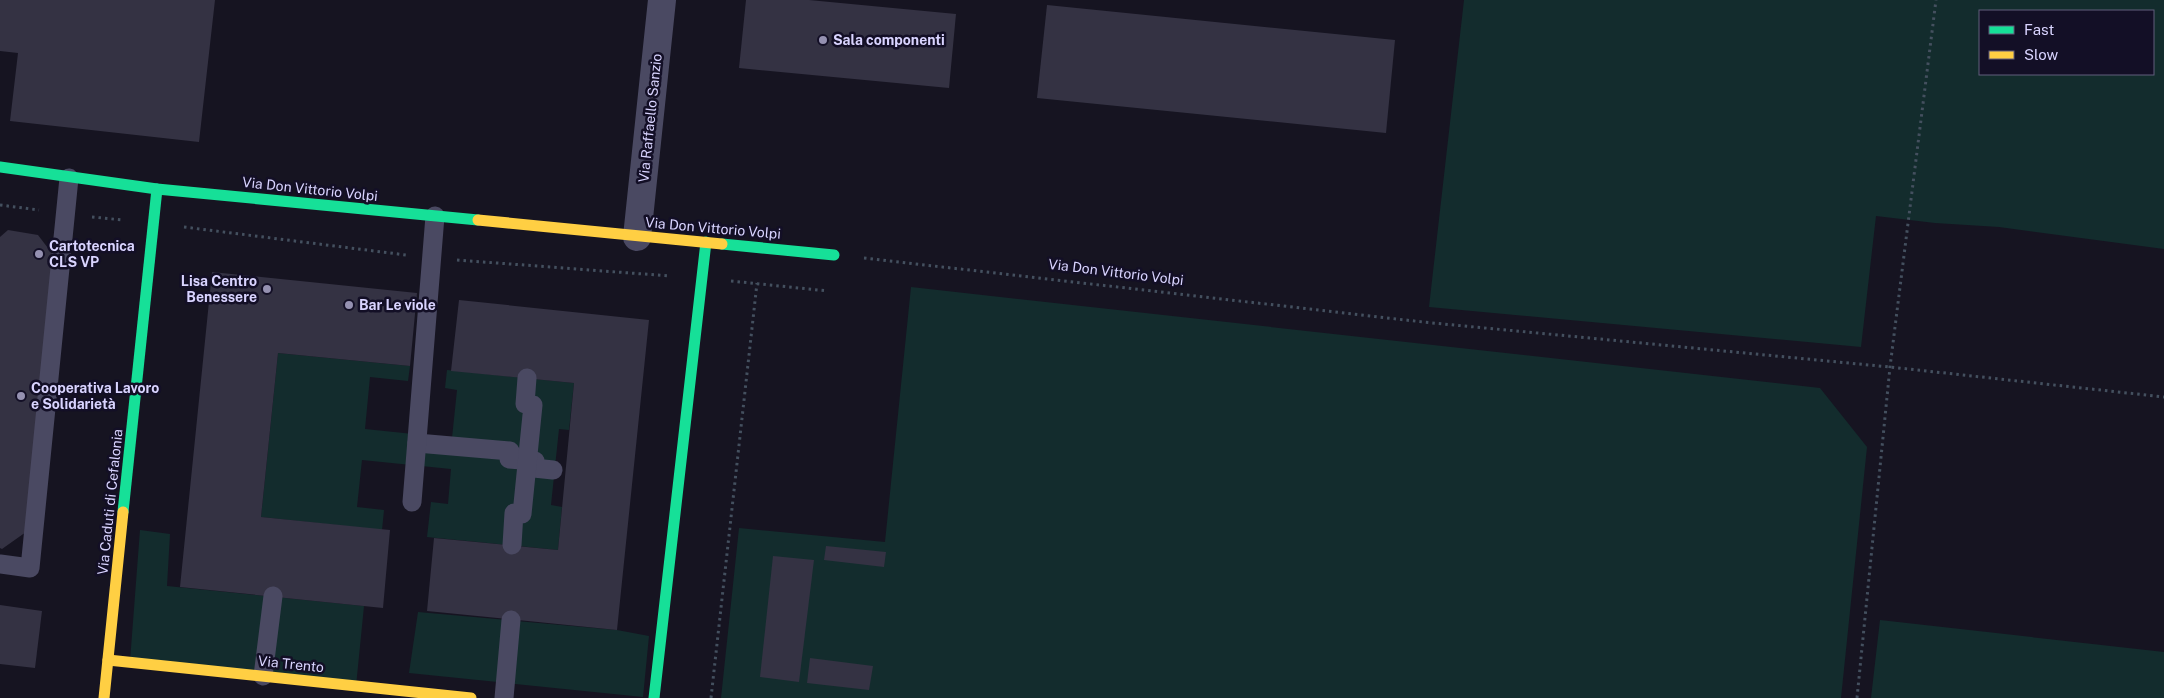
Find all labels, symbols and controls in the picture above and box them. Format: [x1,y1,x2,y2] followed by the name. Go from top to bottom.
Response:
[1979,10,2154,75] legend
[2024,21,2054,38] text: Fast
[833,32,945,48] place label: Sala componenti
[817,34,829,46] marker: Sala componenti
[2024,46,2059,63] text: Slow
[635,53,665,183] street label: Via Raffaello Sanzio
[241,174,379,204] street label: Via Don Vittorio Volpi
[644,214,782,242] street label: Via Don Vittorio Volpi
[49,238,135,270] place label: Cartotecnica CLS VP
[33,248,45,260] marker: Cartotecnica CLS VP
[1047,256,1185,288] street label: Via Don Vittorio Volpi
[181,273,257,305] place label: Lisa Centro Benessere
[261,283,273,295] marker: Lisa Centro Benessere
[359,297,436,313] place label: Bar Le viole
[343,299,355,311] marker: Bar Le viole
[31,380,159,412] place label: Cooperativa Lavoro e Solidarietà
[15,390,27,402] marker: Cooperativa Lavoro e Solidarietà
[94,428,126,576] street label: Via Caduti di Cefalonia
[257,653,325,675] street label: Via Trento

